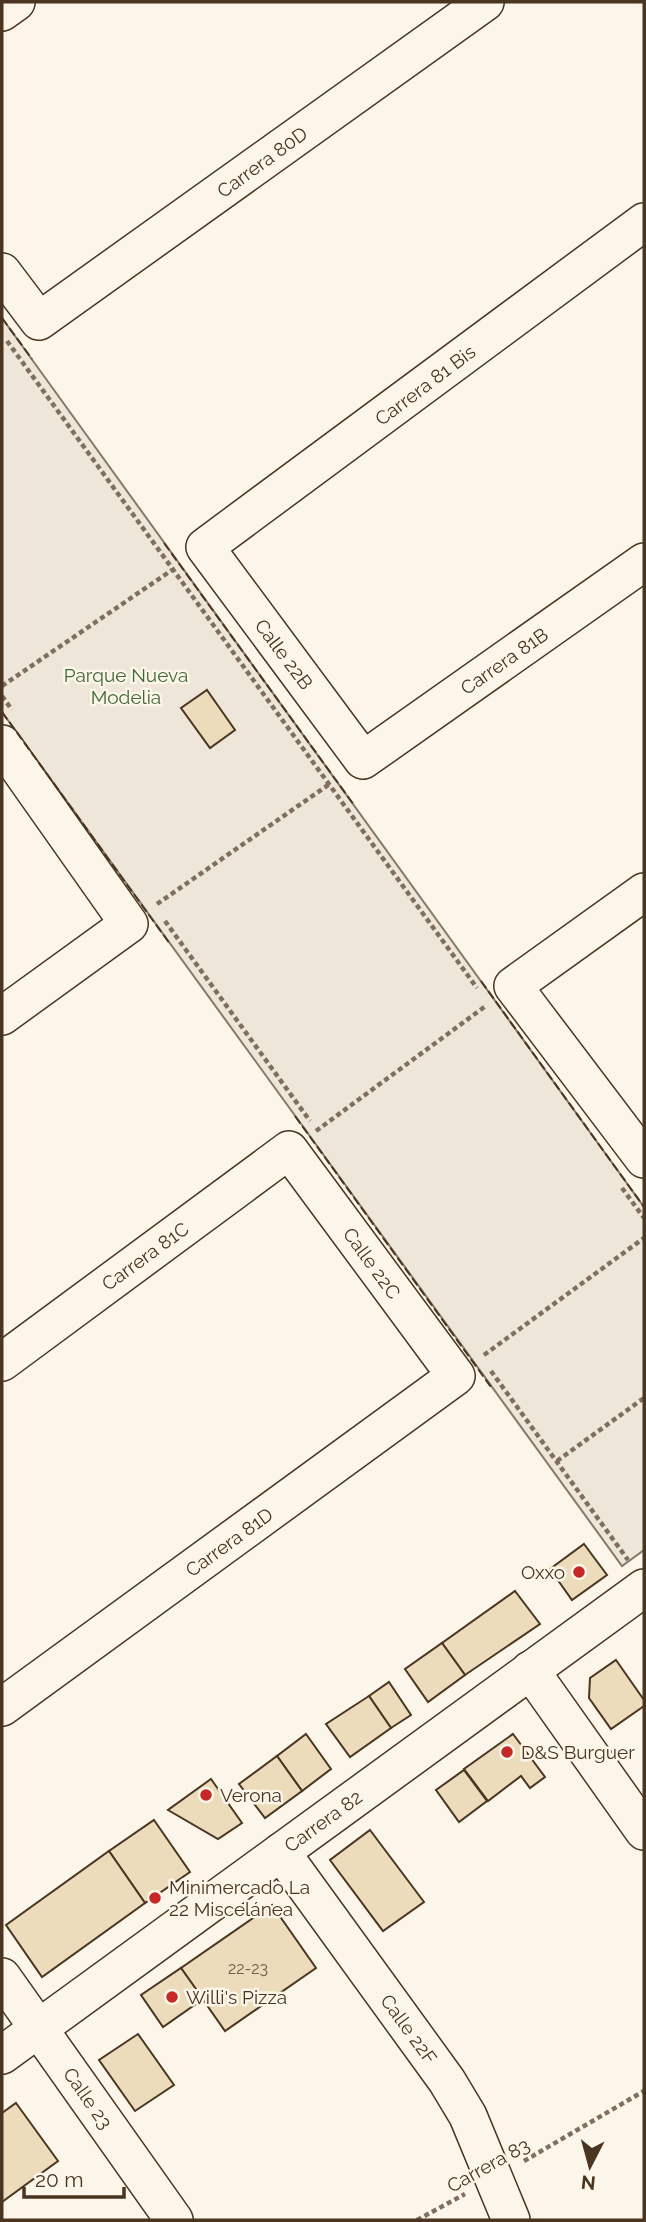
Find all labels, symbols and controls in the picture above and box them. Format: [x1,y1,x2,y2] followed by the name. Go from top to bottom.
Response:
[213,122,311,202] street label: Carrera 80D
[371,340,479,430] street label: Carrera 81 Bis
[250,615,318,693] street label: Calle 22B
[456,623,552,699] street label: Carrera 81B
[64,664,188,708] park label: Parque Nueva Modelia
[97,1217,193,1295] street label: Carrera 81C
[339,1223,405,1303] street label: Calle 22C
[181,1503,277,1581] street label: Carrera 81D
[521,1561,565,1583] place label: Oxxo
[571,1564,587,1580] marker: Oxxo
[521,1741,635,1763] place label: D&S Burguer
[499,1744,515,1760] marker: D&S Burguer
[220,1784,282,1806] place label: Verona
[280,1785,366,1857] street label: Carrera 82
[198,1787,214,1803] marker: Verona
[169,1876,310,1920] place label: Minimercado La 22 Miscelánea
[147,1890,163,1906] marker: Minimercado La 22 Miscelánea
[228,1959,268,1978] house number: 22-23
[186,1986,287,2008] place label: Willi's Pizza
[164,1989,180,2005] marker: Willi's Pizza
[376,1990,442,2068] street label: Calle 22F
[59,2063,117,2133] street label: Calle 23
[555,2131,625,2201] north arrow
[443,2133,533,2197] street label: Carrera 83
[24,2156,124,2200] scale bar
[35,2167,83,2192] text: 20 m
[580,2171,597,2195] text: N

